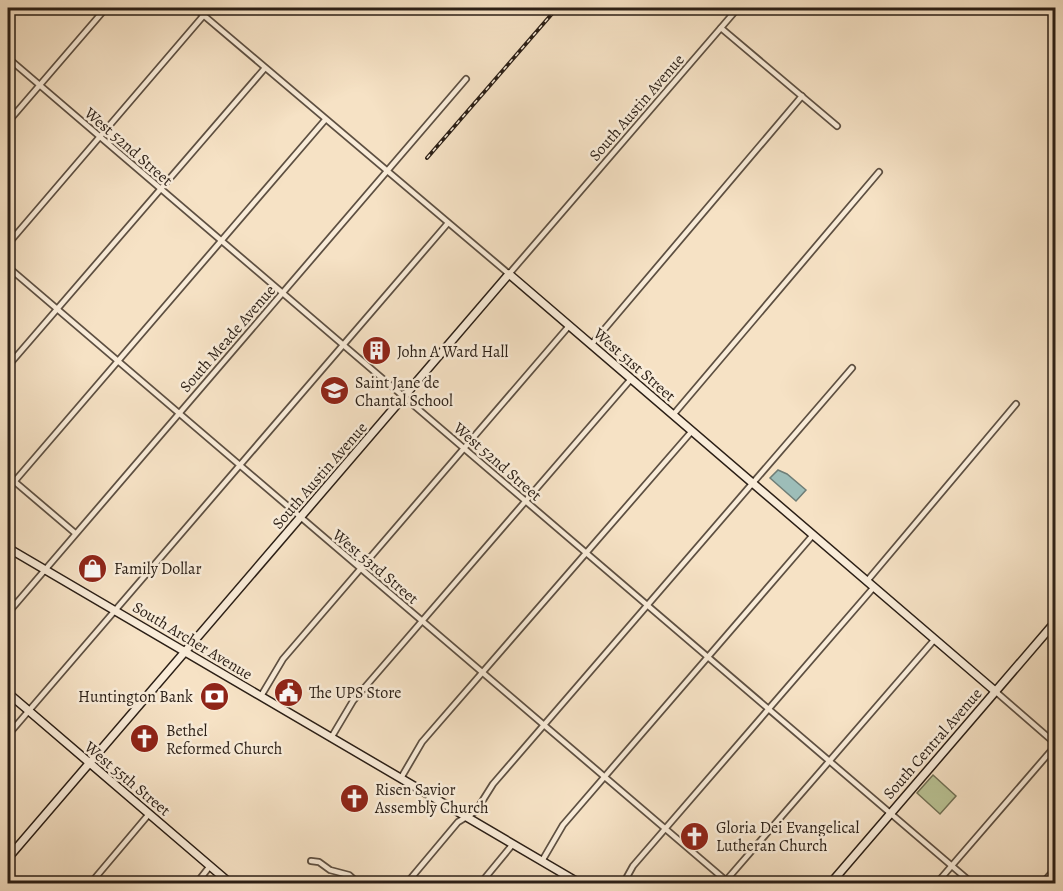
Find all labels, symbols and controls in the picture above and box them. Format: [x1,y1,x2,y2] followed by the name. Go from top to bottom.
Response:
[584,49,689,166] street label: South Austin Avenue
[79,102,177,191] street label: West 52nd Street
[175,280,281,397] street label: South Meade Avenue
[588,322,680,407] street label: West 51st Street
[360,335,392,367] building icon: John A Ward Hall
[397,341,508,363] place label: John A Ward Hall
[355,372,453,412] place label: Saint Jane de Chantal School
[318,375,350,407] school or university icon: Saint Jane de Chantal School
[267,417,372,534] street label: South Austin Avenue
[448,417,546,506] street label: West 52nd Street
[327,524,423,609] street label: West 53rd Street
[77,552,109,584] shop icon: Family Dollar
[114,558,202,580] place label: Family Dollar
[128,596,257,685] street label: South Archer Avenue
[272,676,304,708] public building icon: The UPS Store
[198,680,230,712] bank icon: Huntington Bank
[309,682,401,704] place label: The UPS Store
[878,683,987,804] street label: South Central Avenue
[78,686,193,708] place label: Huntington Bank
[166,720,283,760] place label: Bethel Reformed Church
[129,723,161,755] church icon: Bethel Reformed Church
[79,736,175,821] street label: West 55th Street
[374,779,489,819] place label: Risen Savior Assembly Church
[338,782,370,814] church icon: Risen Savior Assembly Church
[716,817,859,857] place label: Gloria Dei Evangelical Lutheran Church
[679,820,711,852] church icon: Gloria Dei Evangelical Lutheran Church

